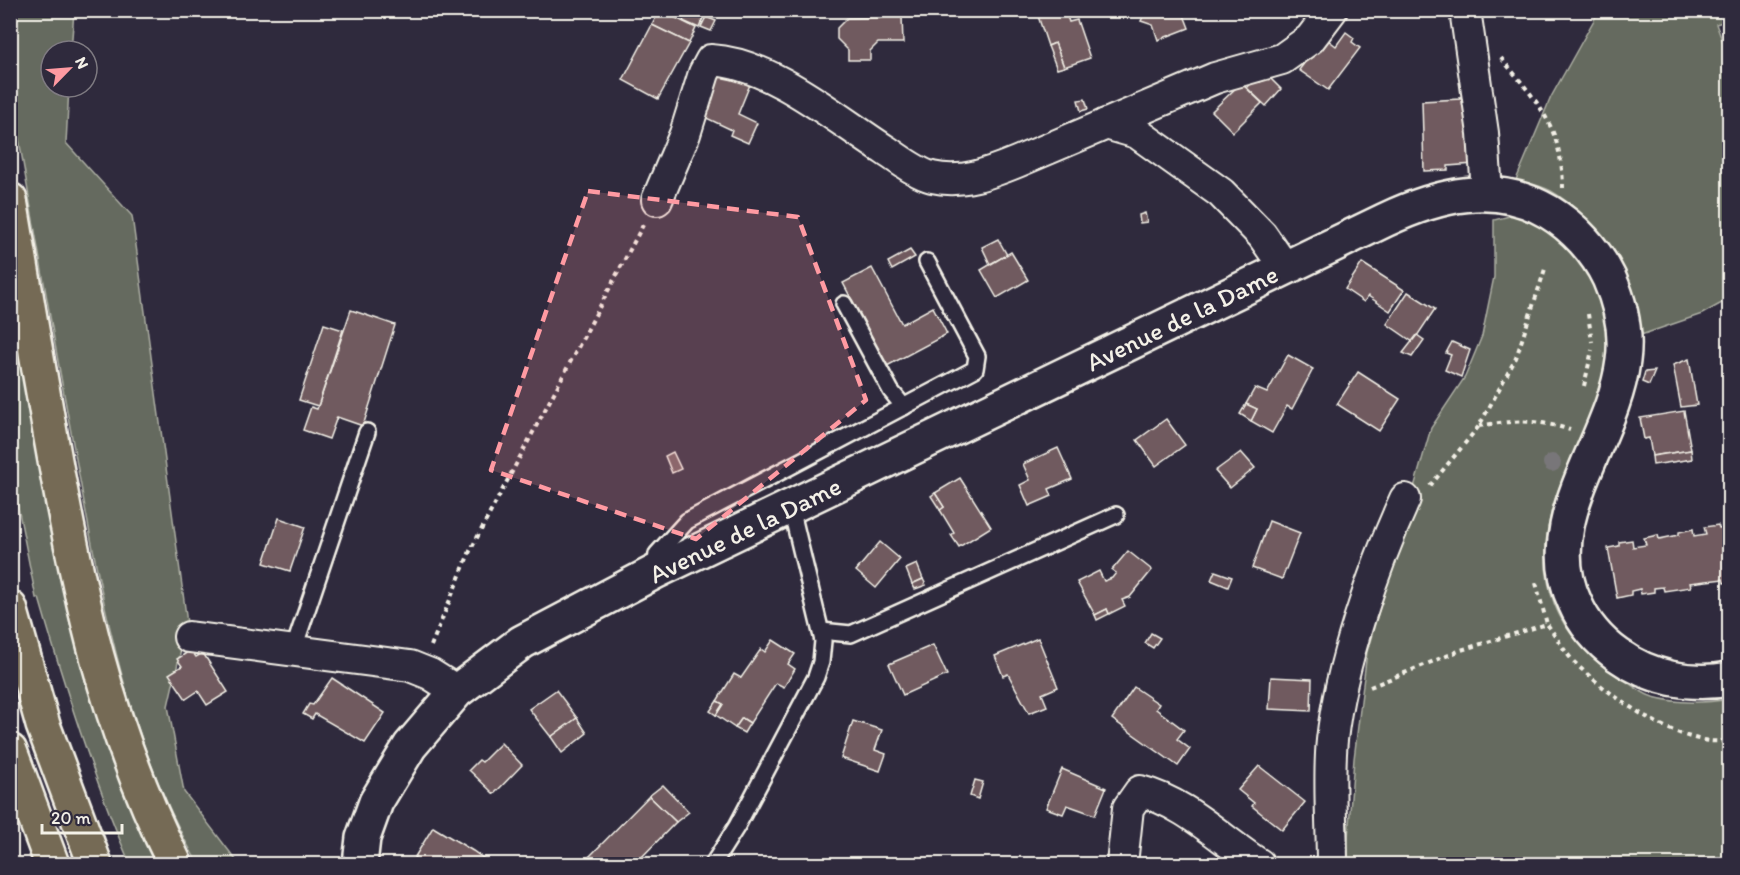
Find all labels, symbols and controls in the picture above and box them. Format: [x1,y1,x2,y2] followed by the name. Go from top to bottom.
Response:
[39,39,99,99] north arrow
[71,54,93,72] text: N
[1081,258,1283,378] street label: Avenue de la Dame
[644,470,846,590] street label: Avenue de la Dame
[42,797,122,835] scale bar
[51,807,91,829] text: 20 m

